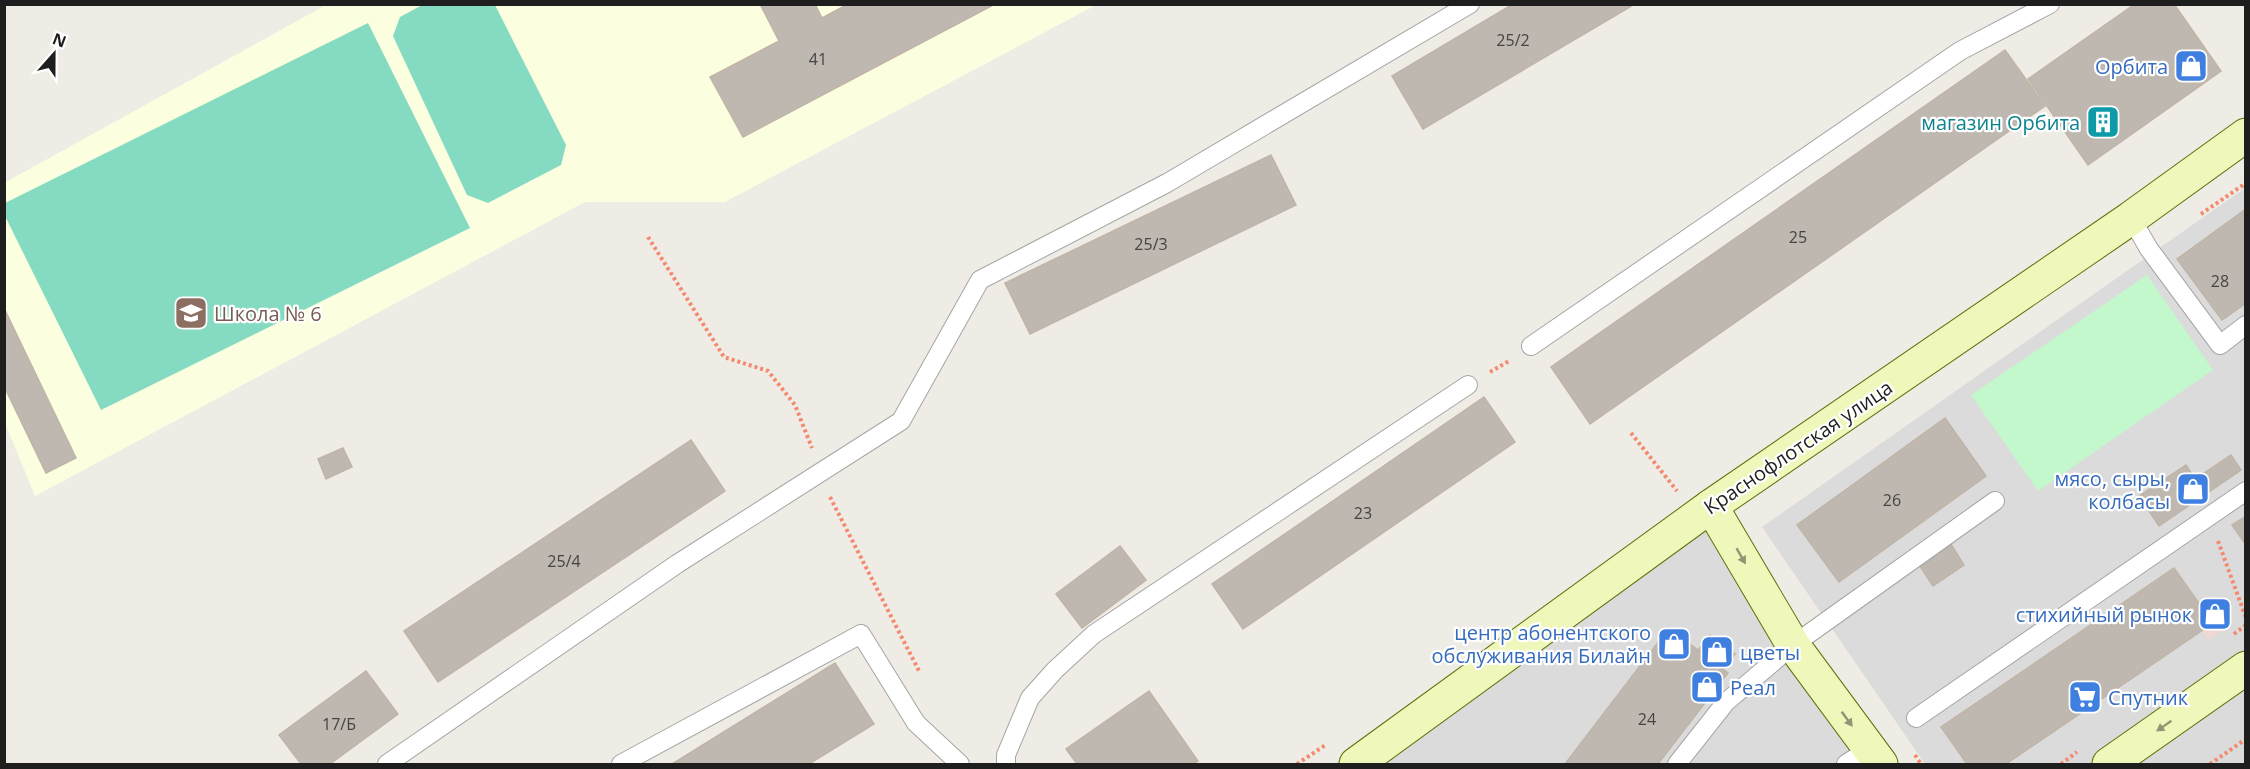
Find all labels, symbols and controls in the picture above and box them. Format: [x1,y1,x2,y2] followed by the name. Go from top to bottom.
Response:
[24,24,84,84] north arrow
[49,27,69,53] text: N
[1496,29,1530,51] house number: 25/2
[809,48,827,70] house number: 41
[2173,48,2209,84] shop icon: Орбита
[2095,53,2168,80] place label: Орбита
[2085,104,2121,140] building icon: магазин Орбита
[1921,109,2080,136] place label: магазин Орбита
[1789,226,1807,248] house number: 25
[1134,233,1168,255] house number: 25/3
[2211,270,2229,292] house number: 28
[173,295,209,331] school or university icon: Школа № 6
[214,300,322,327] place label: Школа № 6
[1698,374,1898,520] street label: Краснофлотская улица
[2055,465,2170,515] place label: мясо, сыры, колбасы
[2175,471,2211,507] shop icon: мясо, сыры, колбасы
[1883,489,1901,511] house number: 26
[1354,502,1372,524] house number: 23
[1736,548,1746,565] one-way arrow
[547,550,581,572] house number: 25/4
[2197,596,2233,632] shop icon: стихийный рынок
[2016,601,2193,628] place label: стихийный рынок
[1431,619,1651,669] place label: центр абонентского обслуживания Билайн
[1656,626,1692,662] shop icon: центр абонентского обслуживания Билайн
[1699,634,1735,670] shop icon: цветы
[1740,639,1800,666] place label: цветы
[1689,669,1725,705] shop icon: Реал
[1730,674,1776,701] place label: Реал
[2067,679,2103,715] supermarket icon: Спутник
[2108,684,2189,711] place label: Спутник
[1638,708,1656,730] house number: 24
[1841,712,1853,727] one-way arrow
[322,713,356,735] house number: 17/Б
[2156,720,2172,732] one-way arrow

